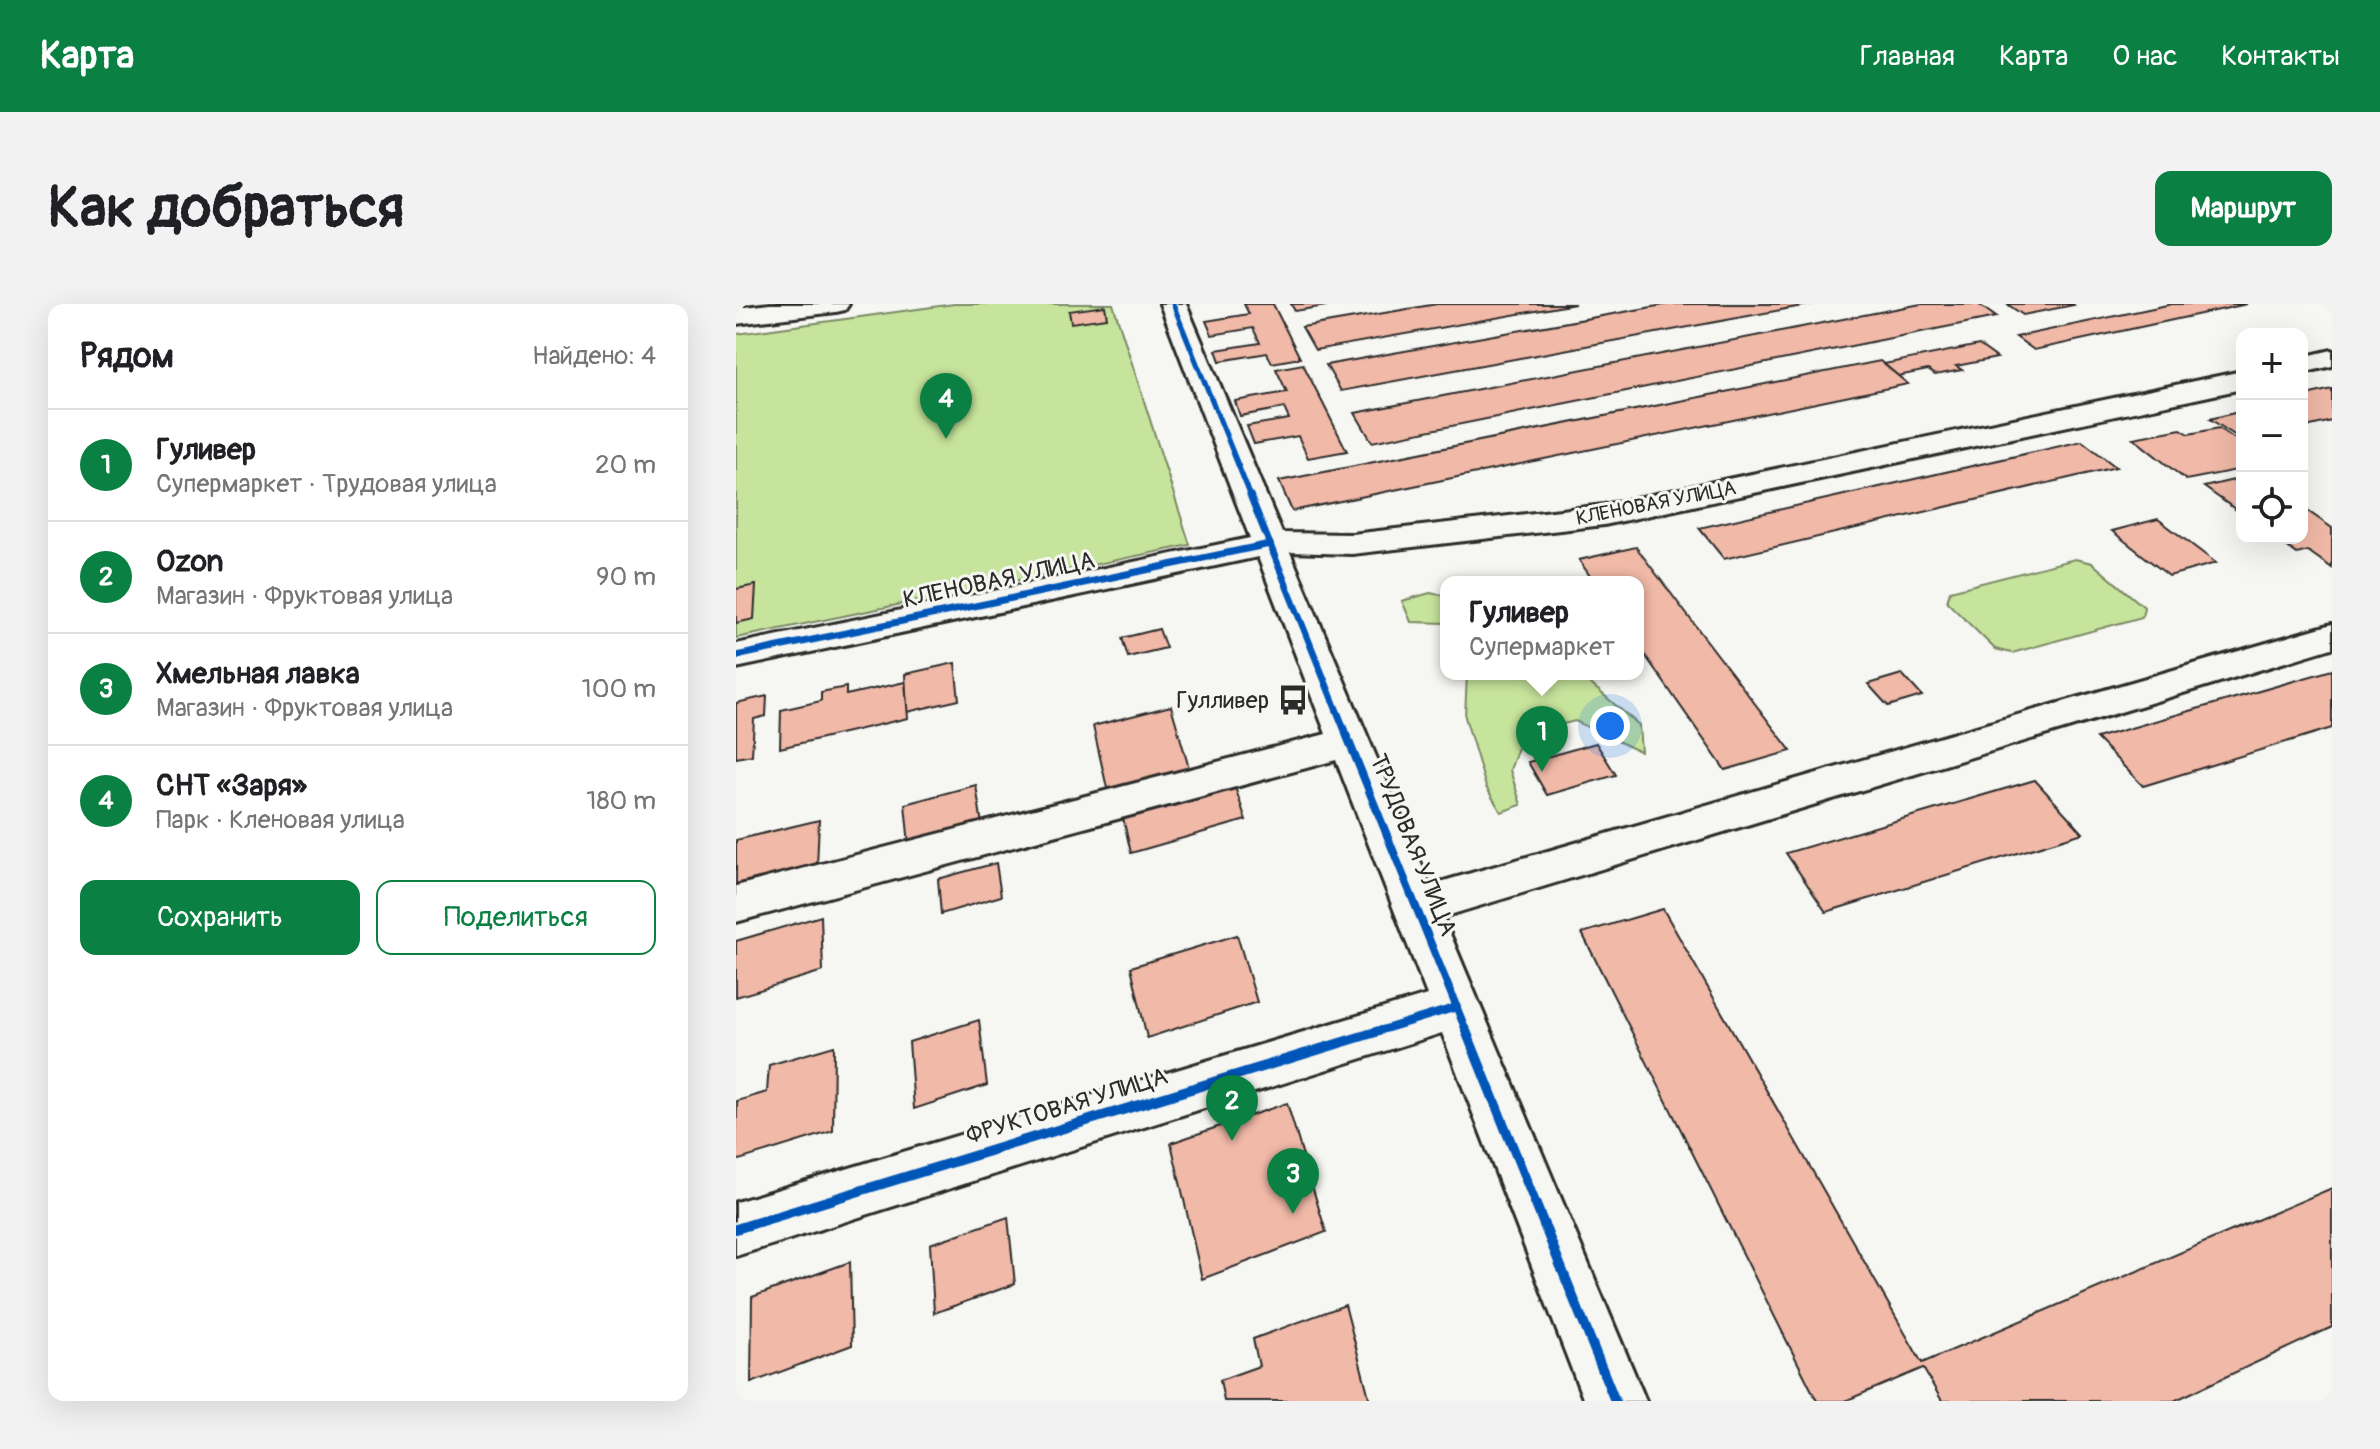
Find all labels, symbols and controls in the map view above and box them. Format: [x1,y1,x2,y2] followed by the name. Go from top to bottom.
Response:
[40,32,134,80] text: Карта
[1860,39,1955,74] text: Главная
[1999,39,2068,74] text: Карта
[2112,39,2177,74] text: О нас
[2221,39,2340,74] text: Контакты
[2155,171,2332,246] button: Маршрут
[48,174,404,243] text: Как добраться
[2236,328,2308,544] map controls
[2236,328,2308,400] button: +
[80,335,174,378] text: Рядом
[532,340,656,372] text: Найдено: 4
[920,373,972,439] pin: 4
[2236,400,2308,472] button: −
[156,431,256,468] text: Гуливер
[101,449,111,481] text: 1
[595,449,656,481] text: 20 m
[156,468,497,500] text: Супермаркет · Трудовая улица
[2236,472,2308,544] button: locate
[1574,475,1738,531] street label: КЛЕНОВАЯ УЛИЦА
[156,543,223,580] text: Ozon
[901,546,1097,614] street label: КЛЕНОВАЯ УЛИЦА
[99,561,113,593] text: 2
[596,561,656,593] text: 90 m
[1440,576,1644,680] popup
[156,580,453,612] text: Магазин · Фруктовая улица
[1469,594,1569,631] text: Гуливер
[1469,631,1615,663] text: Супермаркет
[156,655,360,692] text: Хмельная лавка
[99,673,113,705] text: 3
[582,673,656,705] text: 100 m
[1276,683,1310,717] bus stop icon: Гулливер
[1176,686,1269,715] place label: Гулливер
[156,692,453,724] text: Магазин · Фруктовая улица
[1516,706,1568,772] pin: 1
[1590,706,1630,746] your location
[1363,750,1463,940] street label: ТРУДОВАЯ УЛИЦА
[156,767,307,804] text: СНТ «Заря»
[98,785,114,817] text: 4
[586,785,656,817] text: 180 m
[156,804,405,836] text: Парк · Кленовая улица
[80,880,360,955] button: Сохранить
[376,880,656,955] button: Поделиться
[963,1062,1171,1150] street label: ФРУКТОВАЯ УЛИЦА
[1206,1075,1258,1141] pin: 2
[1267,1148,1319,1214] pin: 3

